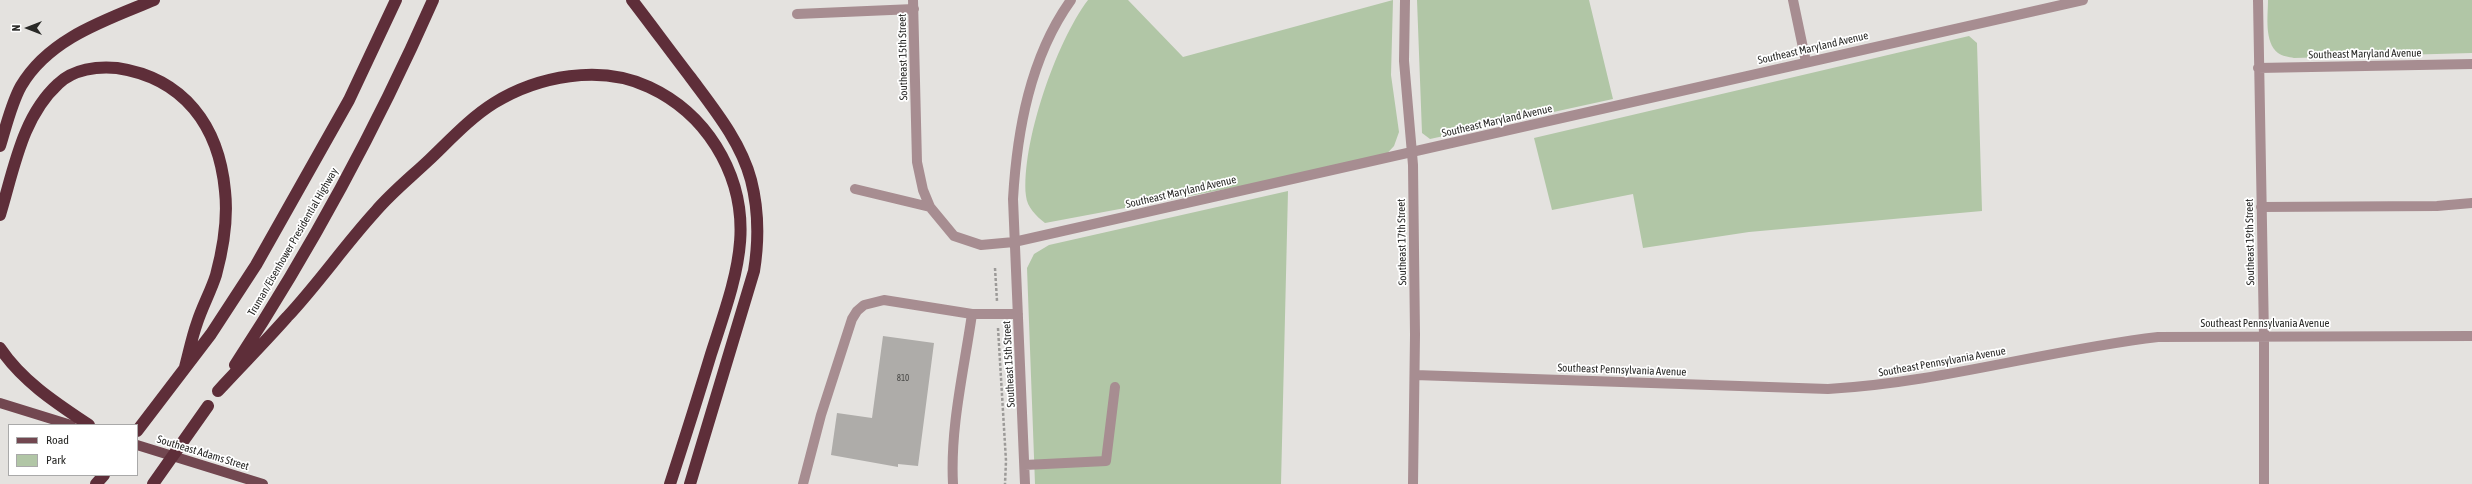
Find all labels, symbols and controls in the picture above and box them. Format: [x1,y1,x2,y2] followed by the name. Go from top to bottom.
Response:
[8,8,48,48] north arrow
[896,14,910,100] street label: Southeast 15th Street
[10,25,22,31] text: N
[1756,29,1870,67] street label: Southeast Maryland Avenue
[2308,46,2422,62] street label: Southeast Maryland Avenue
[1440,102,1554,140] street label: Southeast Maryland Avenue
[245,166,341,318] street label: Truman/Eisenhower Presidential Highway
[1124,173,1238,211] street label: Southeast Maryland Avenue
[1395,199,1409,285] street label: Southeast 17th Street
[2243,199,2257,285] street label: Southeast 19th Street
[2201,317,2329,331] street label: Southeast Pennsylvania Avenue
[1000,320,1018,408] street label: Southeast 15th Street
[1877,344,2007,380] street label: Southeast Pennsylvania Avenue
[1557,361,1687,379] street label: Southeast Pennsylvania Avenue
[897,373,909,383] house number: 810
[8,424,138,476] legend
[46,433,69,447] text: Road
[155,433,251,473] street label: Southeast Adams Street
[46,453,66,467] text: Park

